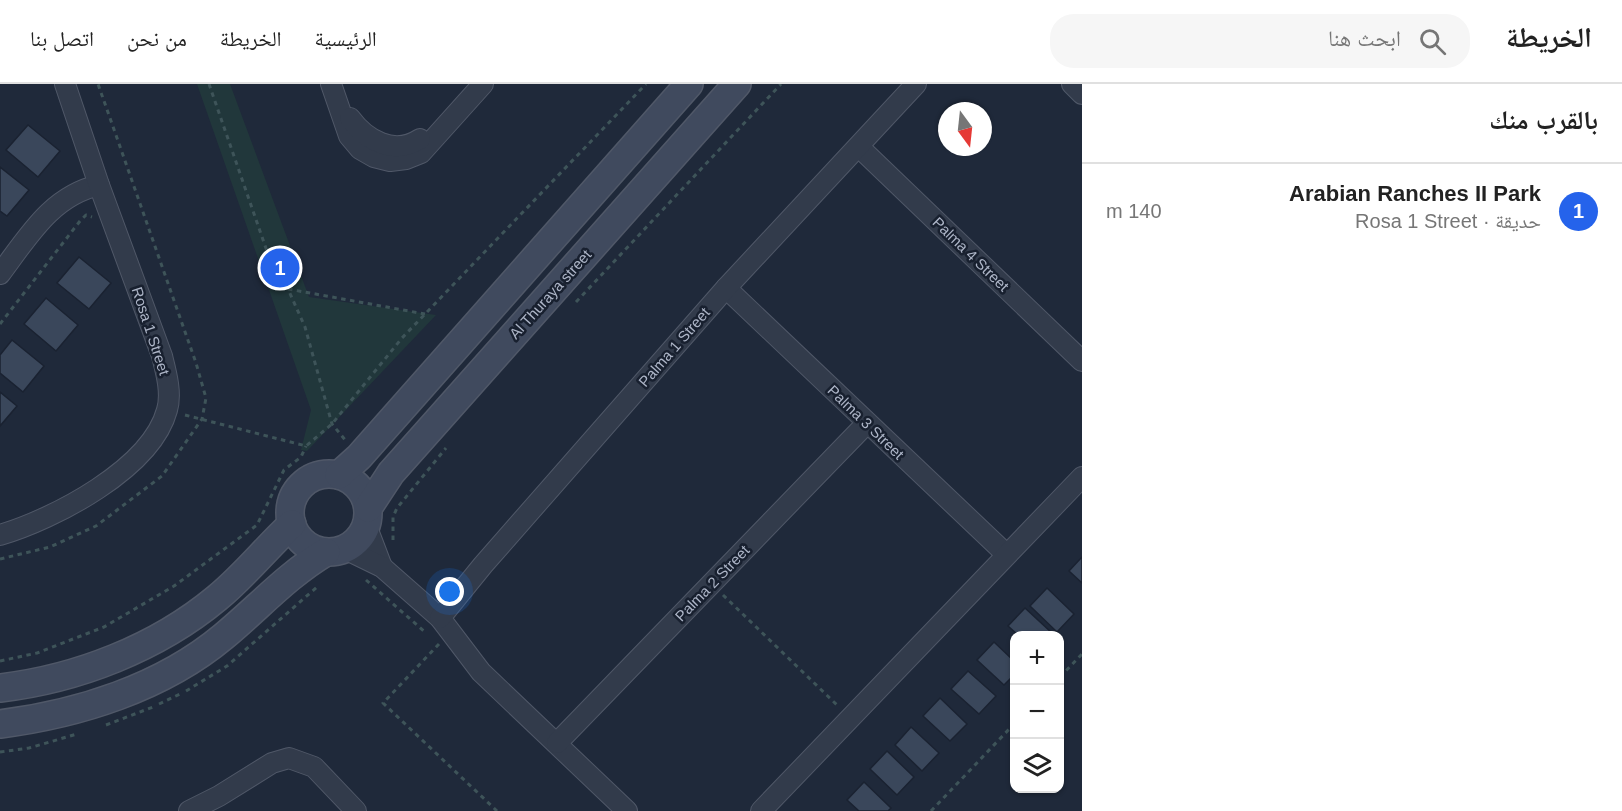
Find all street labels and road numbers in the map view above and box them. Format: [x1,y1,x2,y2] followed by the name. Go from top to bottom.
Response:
[929,213,1013,295] street label: Palma 4 Street
[506,245,595,342] street label: Al Thuraya street
[129,285,174,378] street label: Rosa 1 Street
[635,303,714,390] street label: Palma 1 Street
[824,381,908,463] street label: Palma 3 Street
[671,541,753,625] street label: Palma 2 Street

